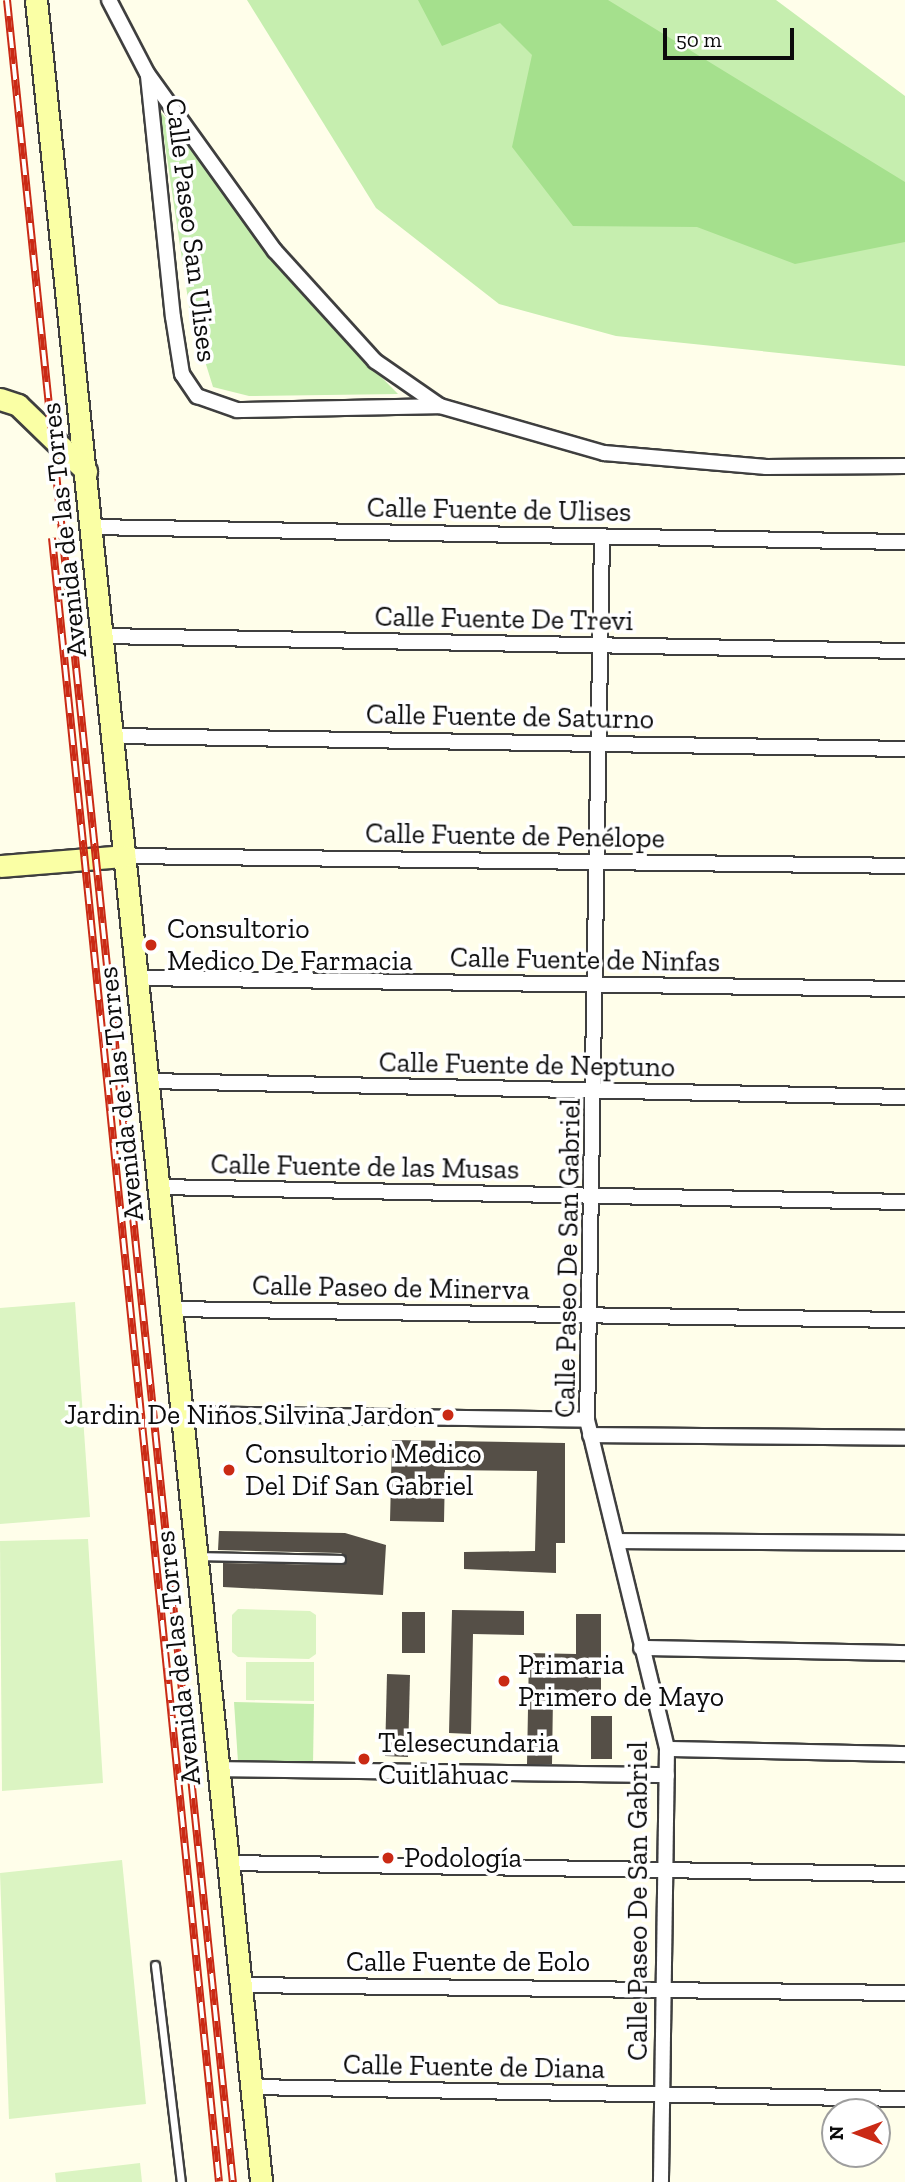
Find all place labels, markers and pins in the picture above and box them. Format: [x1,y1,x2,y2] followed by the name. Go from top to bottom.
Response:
[167,912,413,978] place label: Consultorio Medico De Farmacia
[141,935,161,955] marker: Consultorio Medico De Farmacia
[64,1398,434,1432] place label: Jardin De Niños Silvina Jardon
[440,1407,456,1423] marker: Jardin De Niños Silvina Jardon
[245,1437,482,1503] place label: Consultorio Medico Del Dif San Gabriel
[219,1460,239,1480] marker: Consultorio Medico Del Dif San Gabriel
[518,1648,724,1714] place label: Primaria Primero de Mayo
[496,1673,512,1689] marker: Primaria Primero de Mayo
[378,1726,559,1792] place label: Telesecundaria Cuitlahuac
[356,1751,372,1767] marker: Telesecundaria Cuitlahuac
[404,1841,522,1875] place label: Podología
[378,1848,398,1868] marker: Podología

